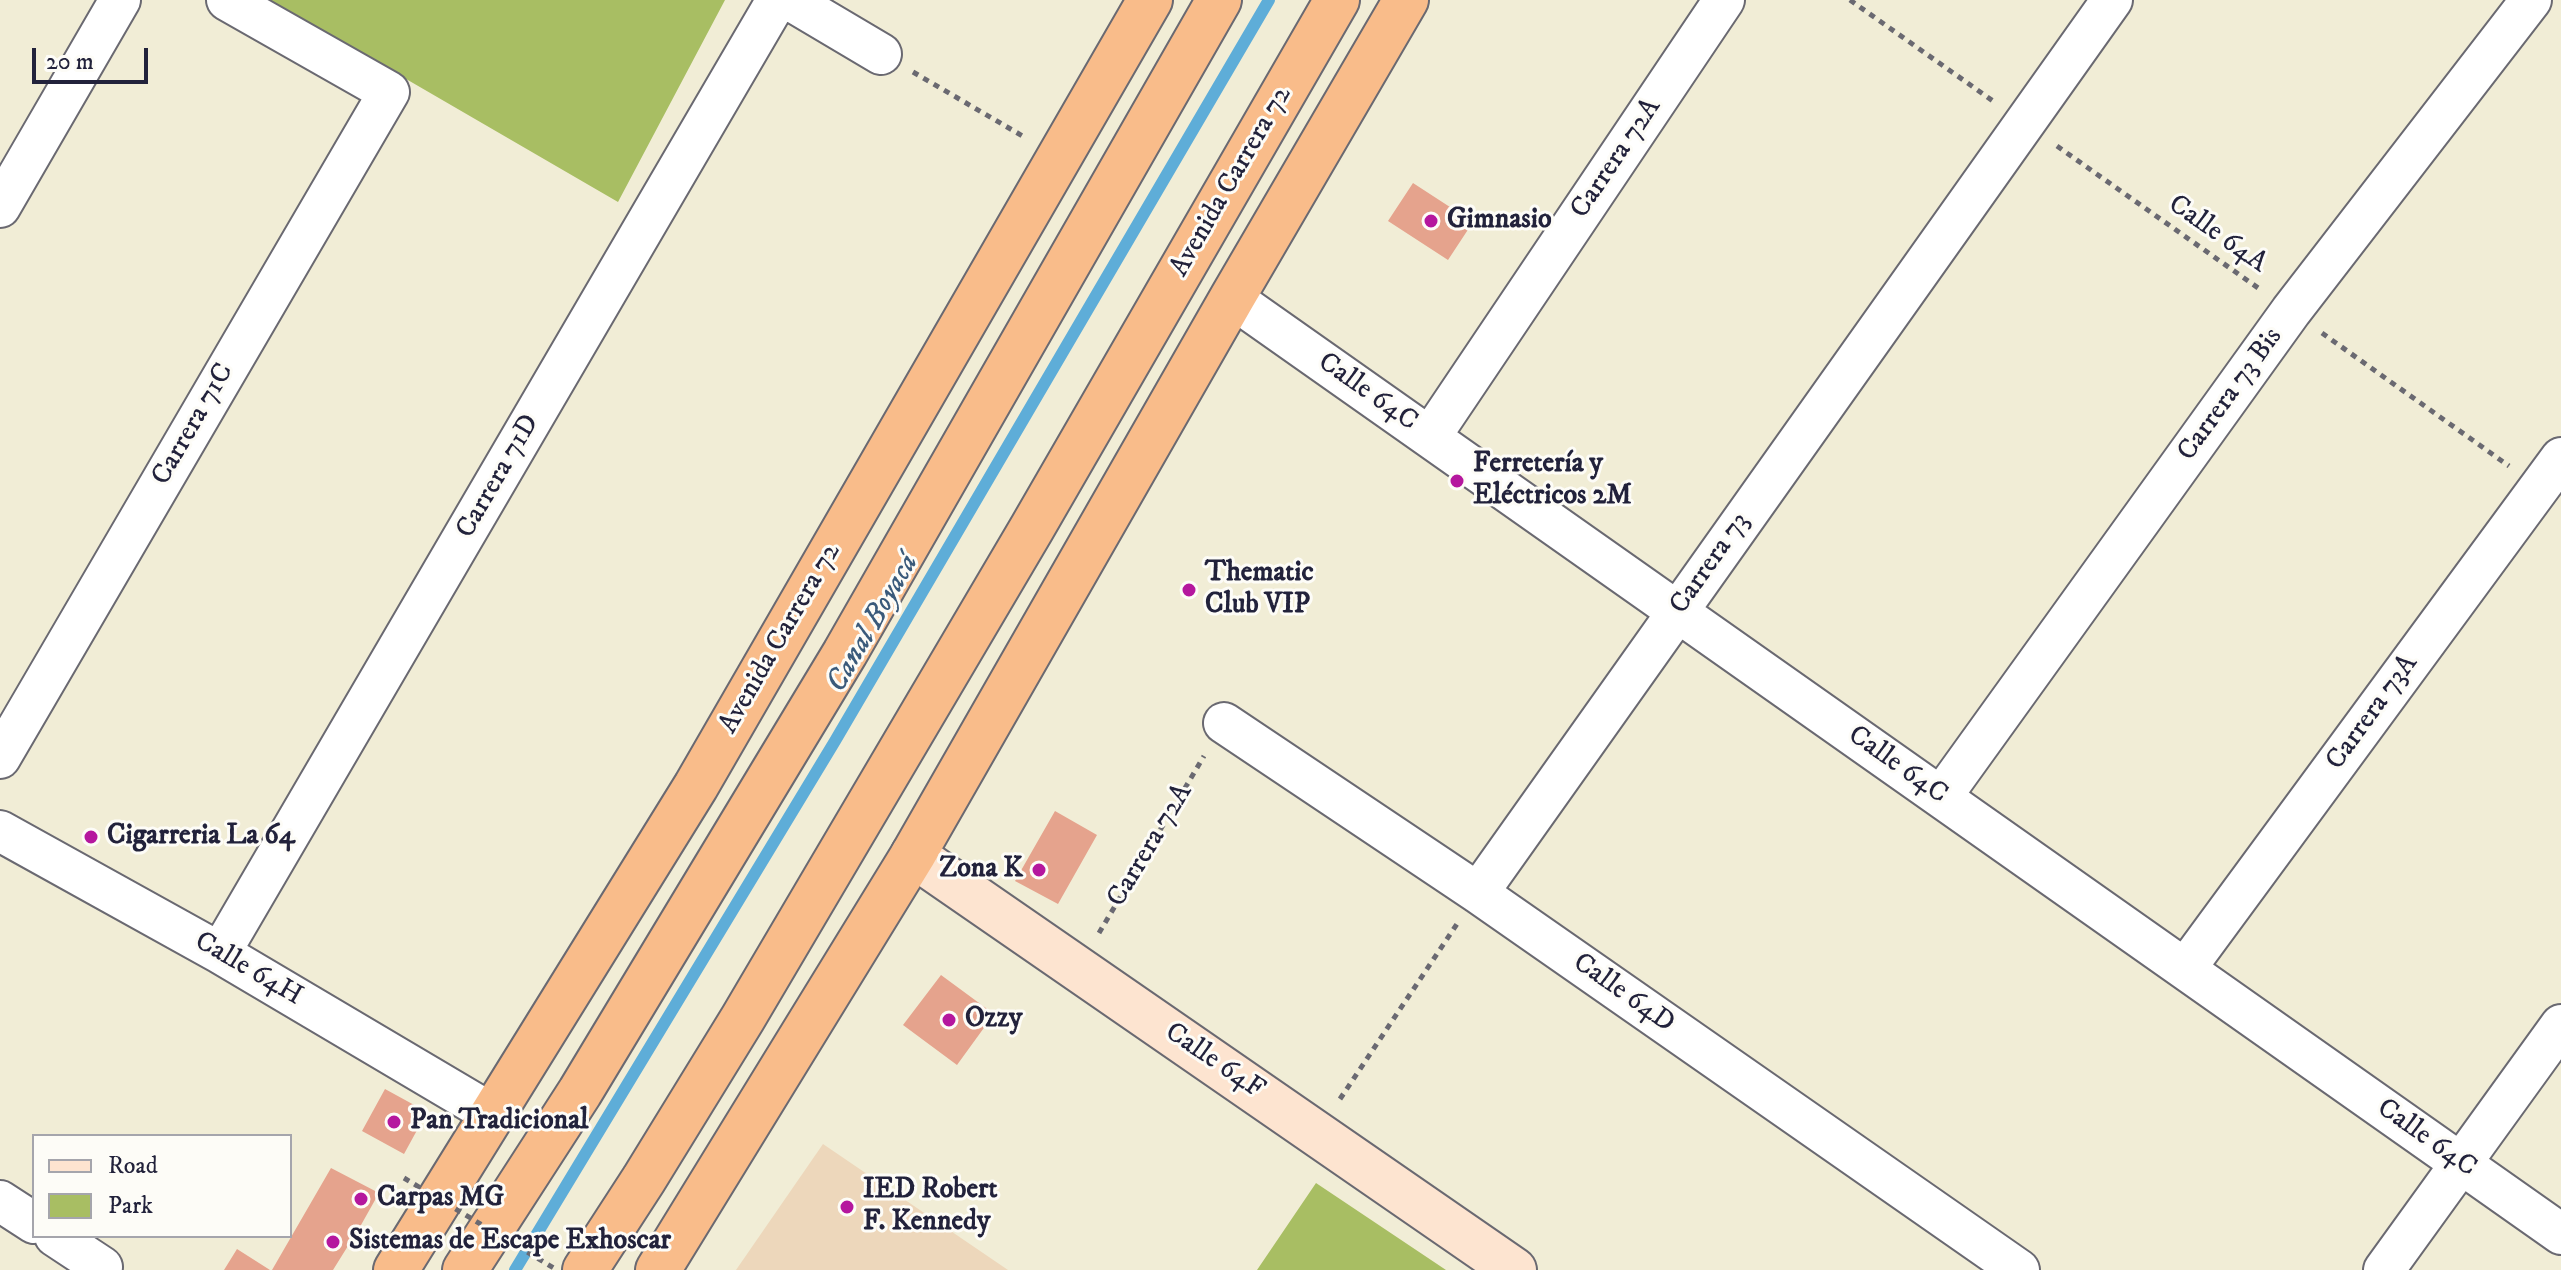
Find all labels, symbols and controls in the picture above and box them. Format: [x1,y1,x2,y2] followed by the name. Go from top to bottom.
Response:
[36,32,152,82] scale bar
[46,47,94,77] text: 20 m
[1164,81,1300,283] street label: Avenida Carrera 72
[1565,93,1669,225] street label: Carrera 72A
[2161,189,2273,281] street label: Calle 64A
[1447,204,1552,238] place label: Gimnasio
[1422,212,1440,230] marker: Gimnasio
[2171,322,2291,468] street label: Carrera 73 Bis
[1311,347,1423,439] street label: Calle 64C
[146,358,242,492] street label: Carrera 71C
[450,409,548,545] street label: Carrera 71D
[1473,448,1632,514] place label: Ferretería y Eléctricos 2M
[1448,472,1466,490] marker: Ferretería y Eléctricos 2M
[1664,507,1758,621] street label: Carrera 73
[713,538,849,740] street label: Avenida Carrera 72
[820,548,928,700] water label: Canal Boyacá
[1205,557,1314,623] place label: Thematic Club VIP
[1180,581,1198,599] marker: Thematic Club VIP
[2320,649,2426,777] street label: Carrera 73A
[1841,720,1953,812] street label: Calle 64C
[1101,778,1201,914] street label: Carrera 72A
[107,820,295,854] place label: Cigarreria La 64
[82,828,100,846] marker: Cigarreria La 64
[939,853,1023,887] place label: Zona K
[1030,861,1048,879] marker: Zona K
[188,926,308,1014] street label: Calle 64H
[1566,947,1680,1041] street label: Calle 64D
[965,1003,1022,1037] place label: Ozzy
[940,1011,958,1029] marker: Ozzy
[1158,1017,1270,1107] street label: Calle 64F
[2370,1093,2482,1185] street label: Calle 64C
[410,1105,588,1139] place label: Pan Tradicional
[385,1113,403,1131] marker: Pan Tradicional
[32,1134,292,1238] legend
[108,1151,158,1181] text: Road
[863,1174,997,1240] place label: IED Robert F. Kennedy
[377,1182,504,1216] place label: Carpas MG
[352,1190,370,1208] marker: Carpas MG
[108,1191,153,1221] text: Park
[838,1198,856,1216] marker: IED Robert F. Kennedy
[349,1225,671,1259] place label: Sistemas de Escape Exhoscar
[324,1233,342,1251] marker: Sistemas de Escape Exhoscar

